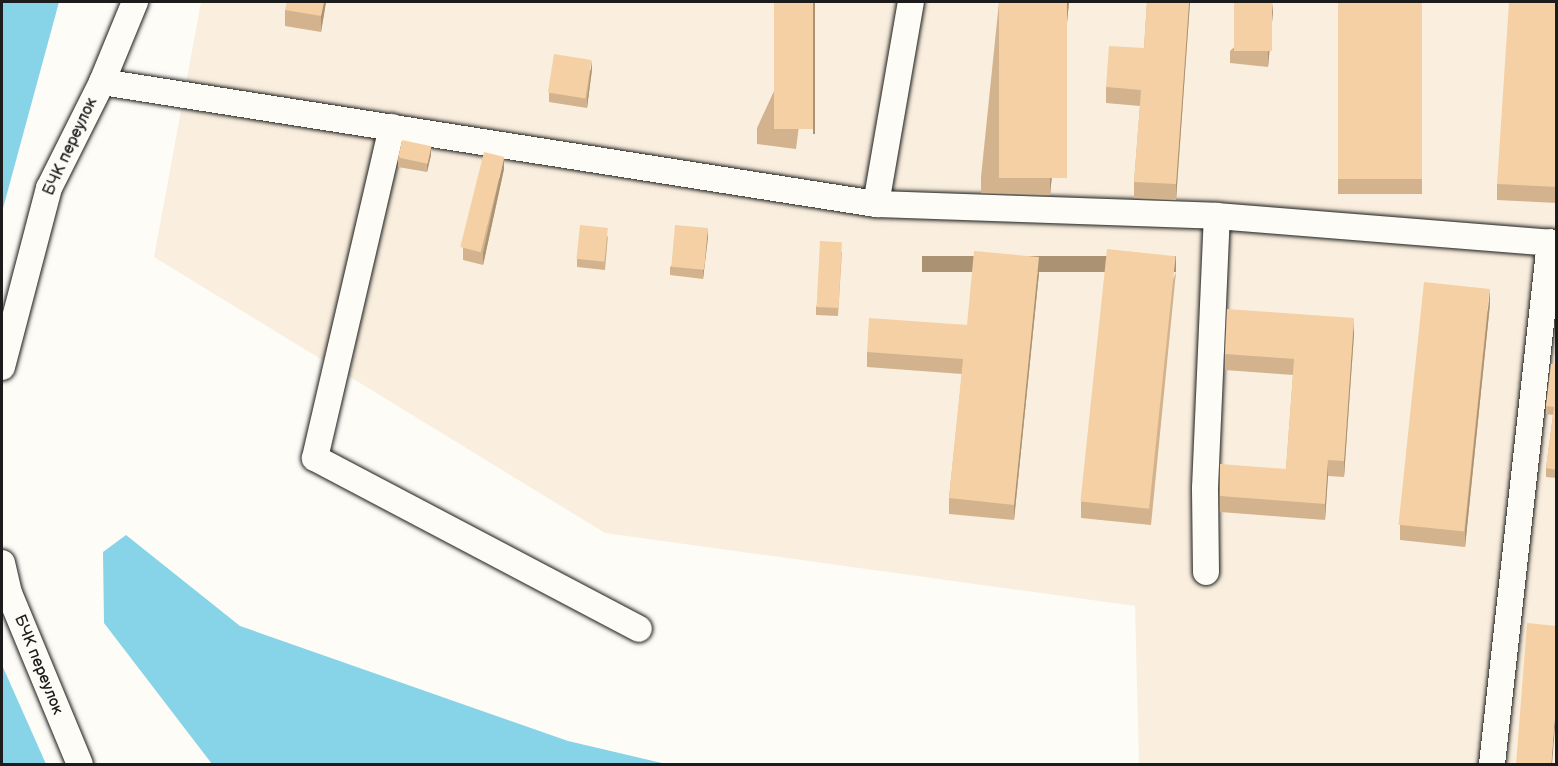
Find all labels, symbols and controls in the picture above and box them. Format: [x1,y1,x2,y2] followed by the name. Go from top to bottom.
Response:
[40,95,102,199] street label: БЧК переулок
[9,612,67,718] street label: БЧК переулок

